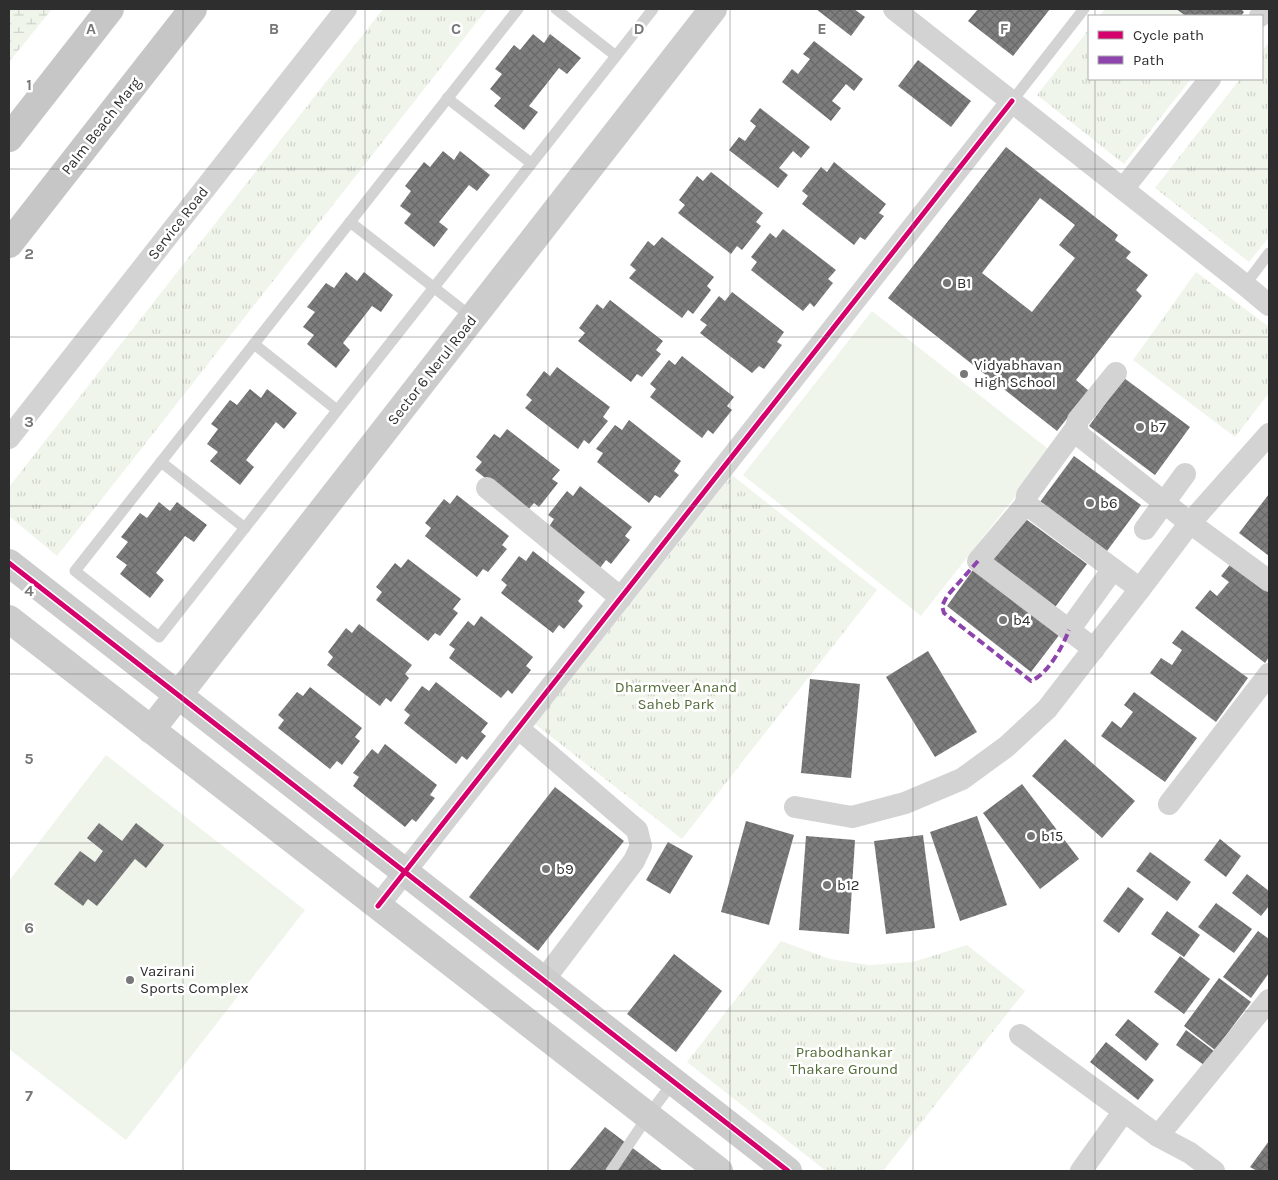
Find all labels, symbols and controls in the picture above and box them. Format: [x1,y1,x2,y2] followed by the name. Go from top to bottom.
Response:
[1088,15,1263,80] legend
[86,19,96,38] text: A
[269,19,279,38] text: B
[451,19,461,38] text: C
[634,19,645,38] text: D
[817,19,827,38] text: E
[1000,19,1009,38] text: F
[1133,26,1204,44] text: Cycle path
[1133,51,1164,69] text: Path
[57,73,145,178] street label: Palm Beach Marg
[26,75,32,94] text: 1
[144,183,212,263] street label: Service Road
[24,244,34,263] text: 2
[957,274,971,292] place label: B1
[941,277,953,289] marker: B1
[384,312,480,428] street label: Sector 6 Nerul Road
[974,356,1062,391] place label: Vidyabhavan High School
[958,368,970,380] marker: Vidyabhavan High School
[24,412,34,431] text: 3
[1150,418,1166,436] place label: b7
[1134,421,1146,433] marker: b7
[1100,494,1117,512] place label: b6
[1084,497,1096,509] marker: b6
[24,581,34,600] text: 4
[1013,611,1031,629] place label: b4
[997,614,1009,626] marker: b4
[615,678,737,713] park label: Dharmveer Anand Saheb Park
[24,749,34,768] text: 5
[1041,827,1063,845] place label: b15
[1025,830,1037,842] marker: b15
[556,860,574,878] place label: b9
[540,863,552,875] marker: b9
[837,876,860,894] place label: b12
[821,879,833,891] marker: b12
[24,918,34,937] text: 6
[140,962,249,997] place label: Vazirani Sports Complex
[124,974,136,986] marker: Vazirani Sports Complex
[790,1043,898,1078] park label: Prabodhankar Thakare Ground
[25,1086,33,1105] text: 7

